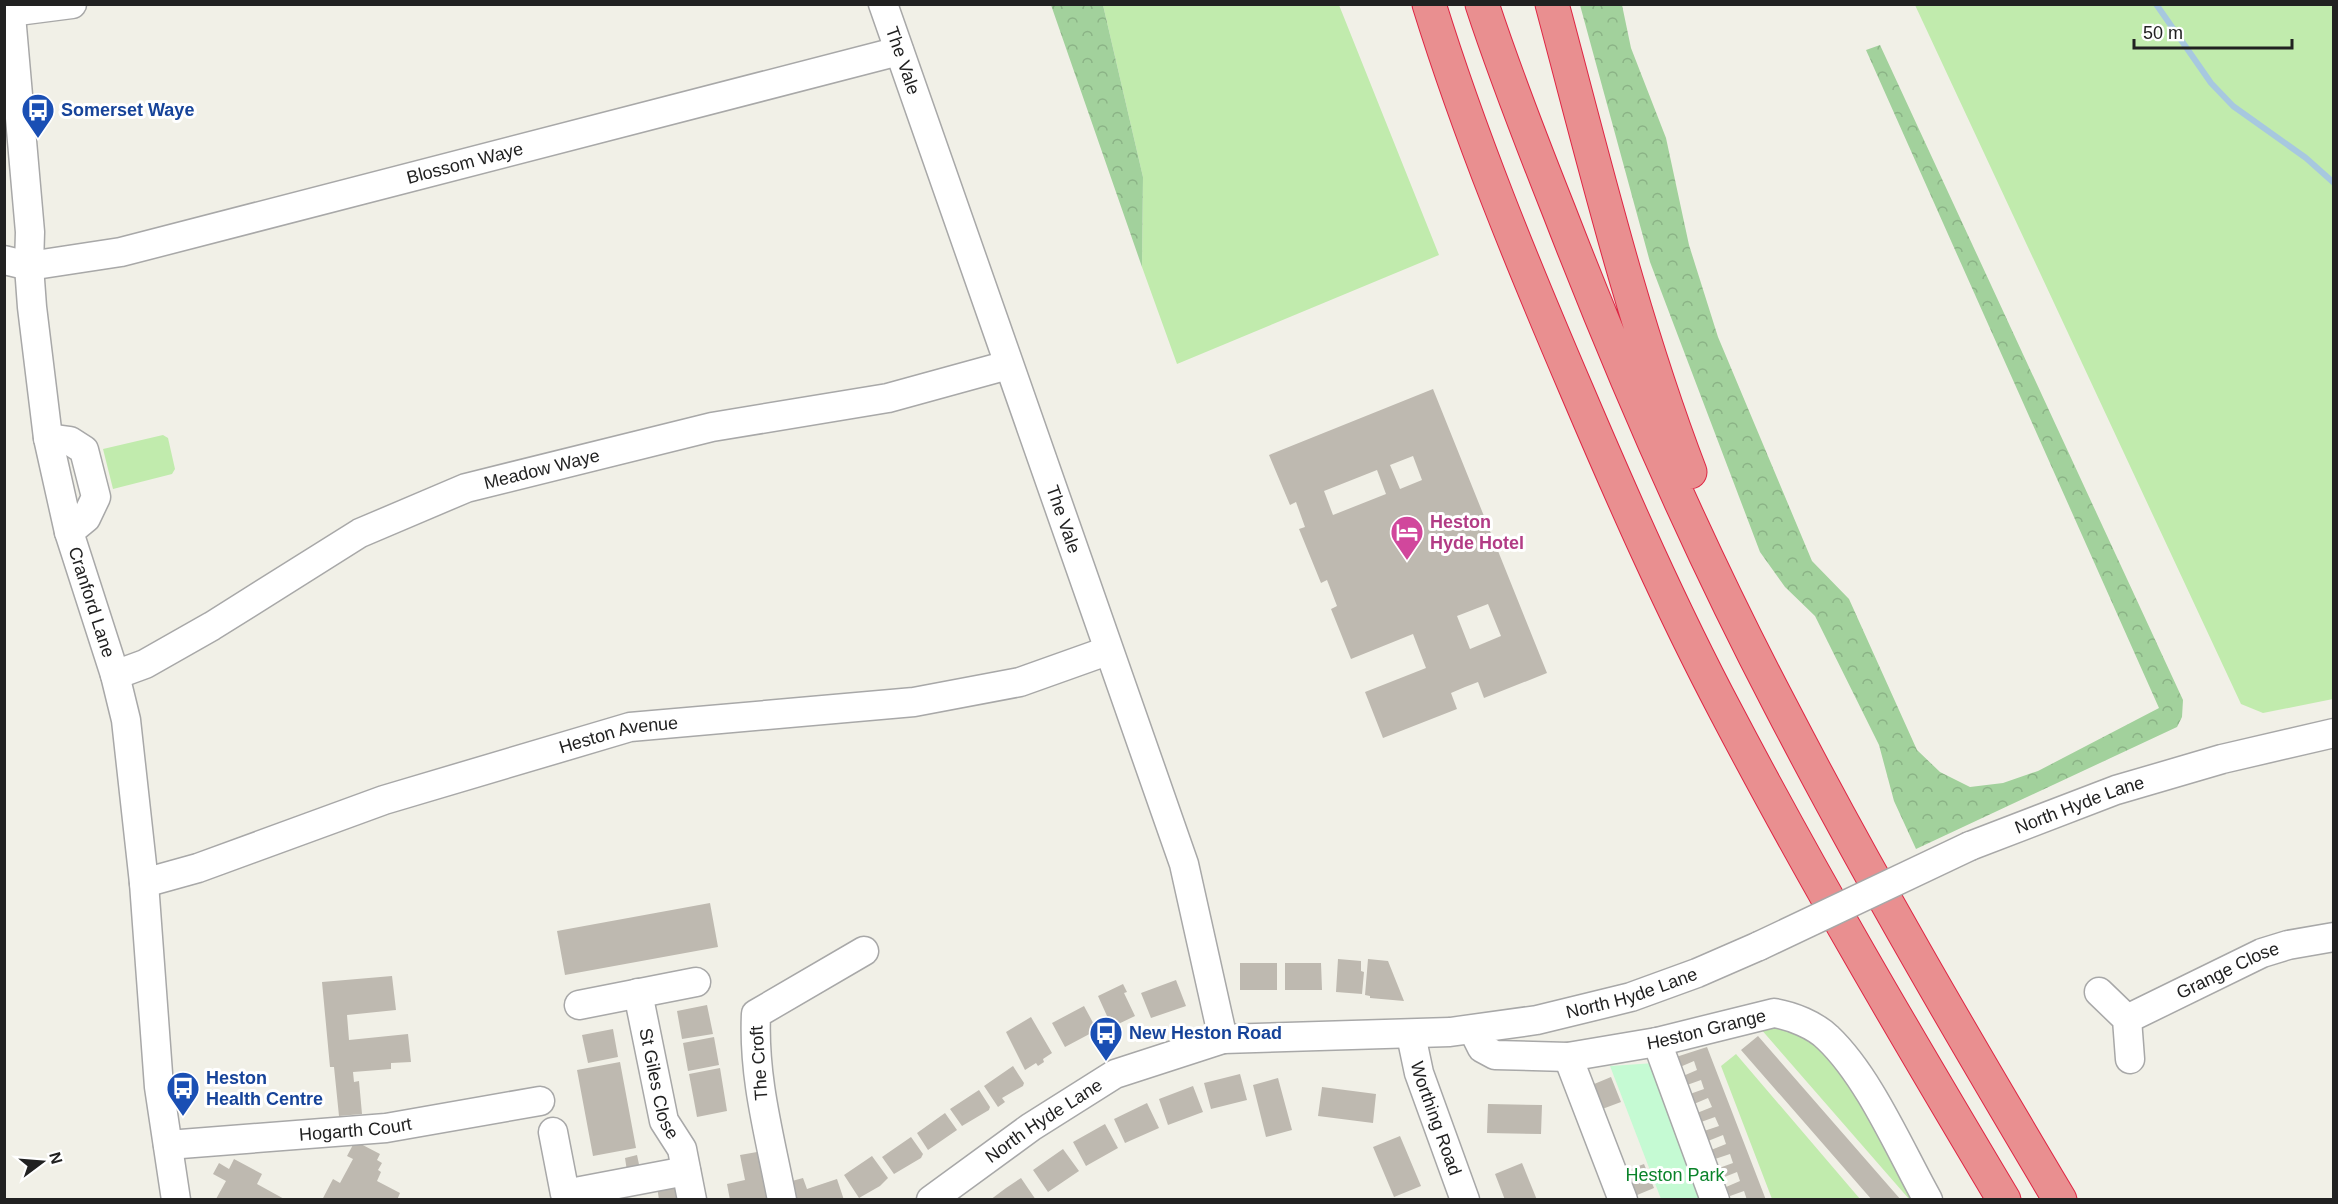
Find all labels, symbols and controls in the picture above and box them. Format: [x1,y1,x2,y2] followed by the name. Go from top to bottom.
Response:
[2134,12,2292,50] scale bar
[2143,23,2183,43] text: 50 m
[882,24,924,97] street label: The Vale
[20,92,56,139] bus stop icon: Somerset Waye
[61,100,194,120] place label: Somerset Waye
[405,139,525,188] street label: Blossom Waye
[482,445,602,493] street label: Meadow Waye
[1042,483,1084,556] street label: The Vale
[1430,512,1524,553] place label: Heston Hyde Hotel
[1389,514,1425,561] hotel icon: Heston Hyde Hotel
[64,544,119,660] street label: Cranford Lane
[557,713,679,758] street label: Heston Avenue
[2012,772,2146,838] street label: North Hyde Lane
[2173,938,2281,1003] street label: Grange Close
[1564,964,1700,1023] street label: North Hyde Lane
[1645,1005,1768,1054] street label: Heston Grange
[1088,1015,1124,1062] bus stop icon: New Heston Road
[1129,1023,1282,1043] place label: New Heston Road
[746,1025,772,1101] street label: The Croft
[635,1026,683,1143] street label: St Giles Close
[1407,1059,1465,1178] street label: Worthing Road
[206,1068,323,1109] place label: Heston Health Centre
[165,1070,201,1117] bus stop icon: Heston Health Centre
[982,1075,1106,1167] street label: North Hyde Lane
[298,1114,413,1145] street label: Hogarth Court
[12,1132,72,1192] north arrow
[46,1150,66,1166] text: N
[1625,1165,1726,1185] park label: Heston Park

